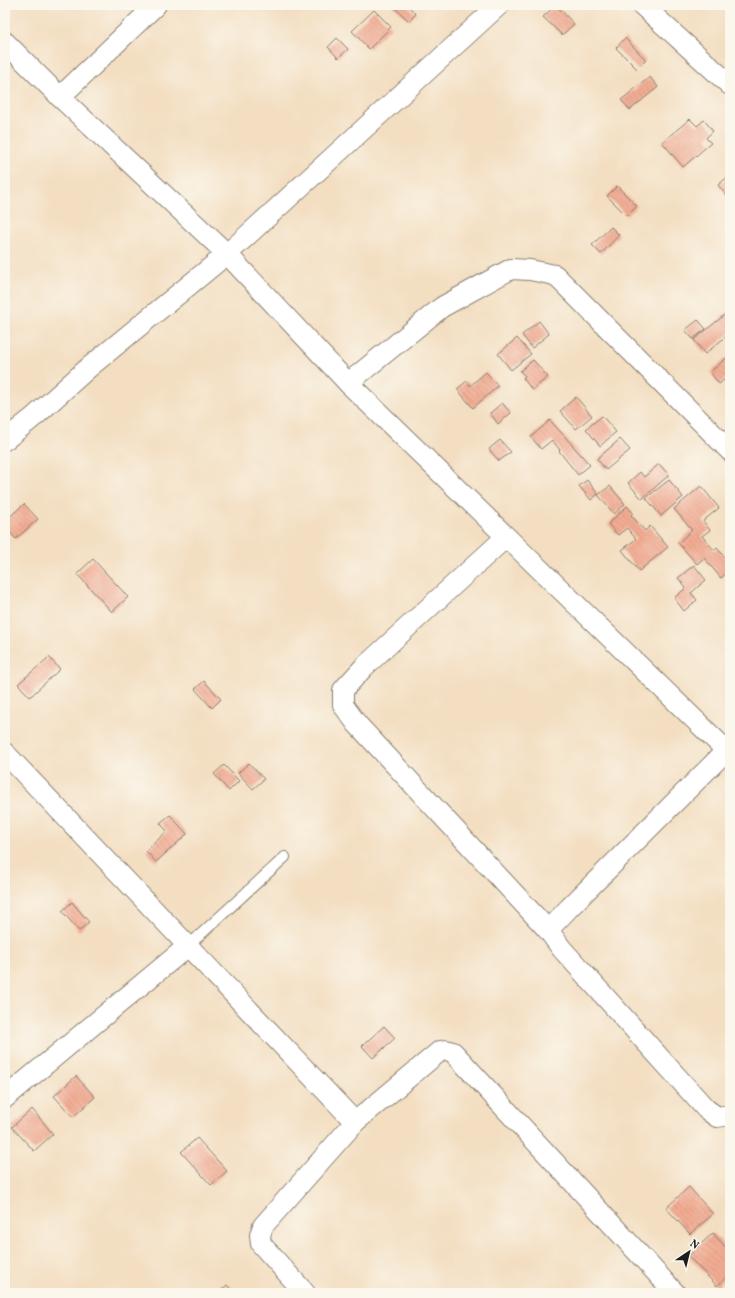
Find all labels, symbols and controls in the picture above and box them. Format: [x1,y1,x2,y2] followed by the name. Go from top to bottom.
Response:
[669,1232,709,1272] north arrow
[686,1237,701,1253] text: N

